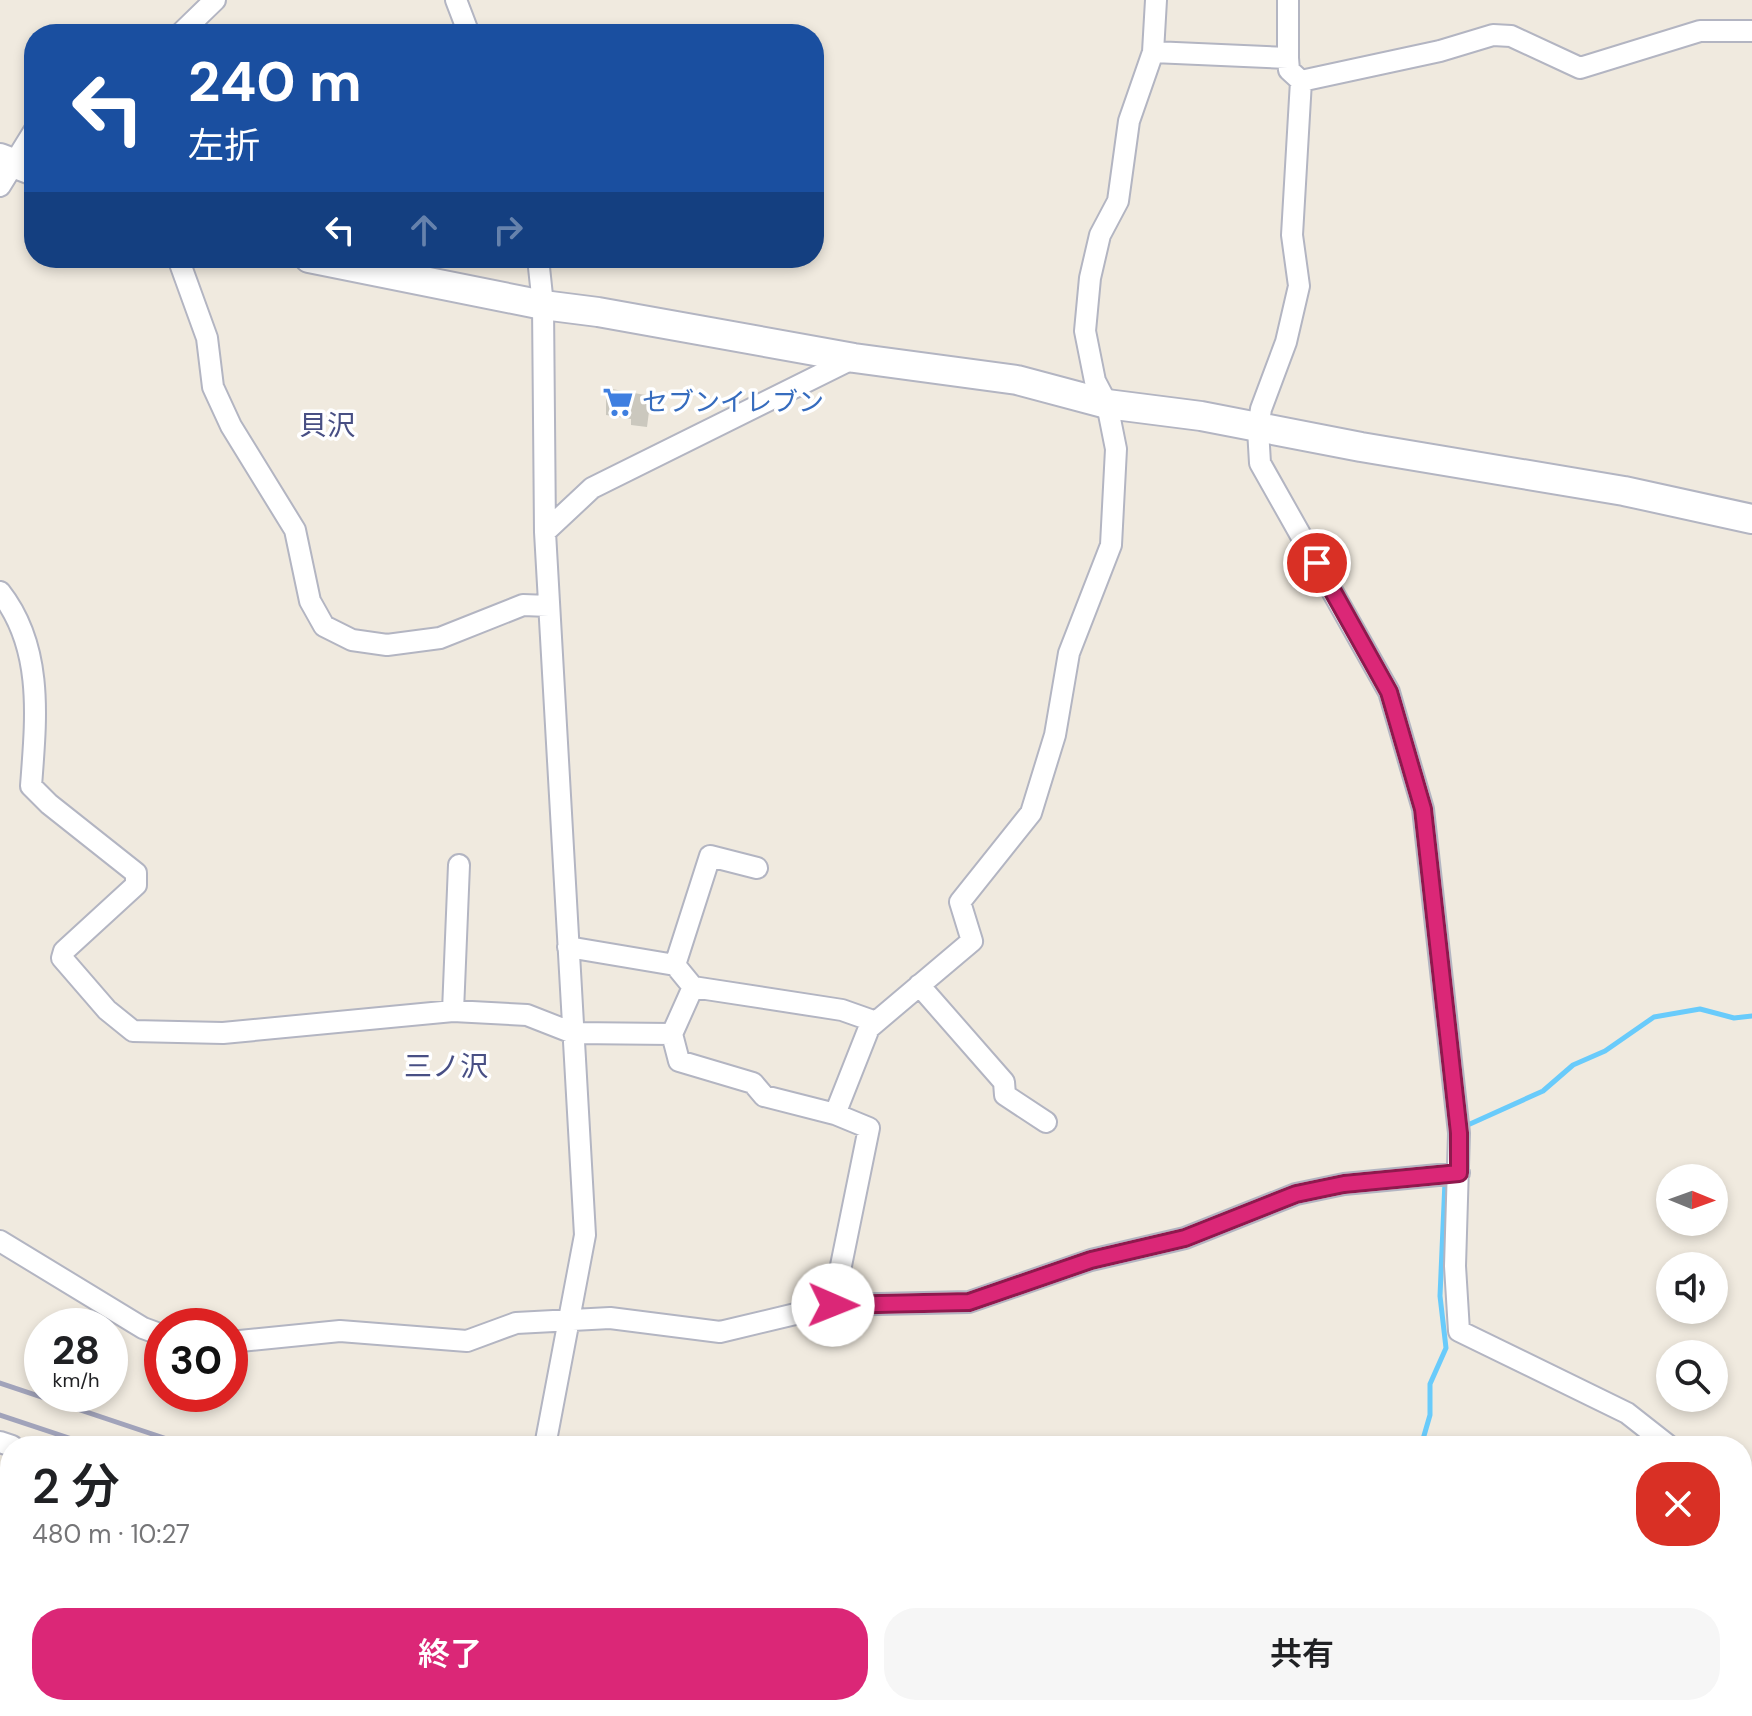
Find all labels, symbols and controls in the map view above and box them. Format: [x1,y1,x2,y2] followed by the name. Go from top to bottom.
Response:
[188,45,362,118] text: 240 m
[56,56,160,160] icon: left
[188,122,260,169] text: 左折
[318,208,362,252] icon: left
[402,208,446,252] icon: ahead
[486,208,530,252] icon: right
[601,385,635,419] supermarket icon: セブンイレブン
[642,385,824,419] place label: セブンイレブン
[299,407,355,444] district label: 貝沢
[1283,529,1351,597] pin
[1295,541,1339,585] icon: arrive
[404,1048,488,1085] district label: 三ノ沢
[1656,1164,1728,1236] north arrow
[1656,1164,1728,1412] map controls
[1656,1252,1728,1324] button: sound
[791,1263,875,1347] position arrow
[144,1308,248,1412] speed limit sign: 30
[52,1324,100,1376] text: 28
[1656,1340,1728,1412] button: search
[52,1367,100,1393] text: km/h
[32,1455,119,1518] text: 2 分
[1636,1462,1720,1546] button: close
[32,1517,190,1551] text: 480 m · 10:27
[32,1608,868,1700] button: 終了
[884,1608,1720,1700] button: 共有

